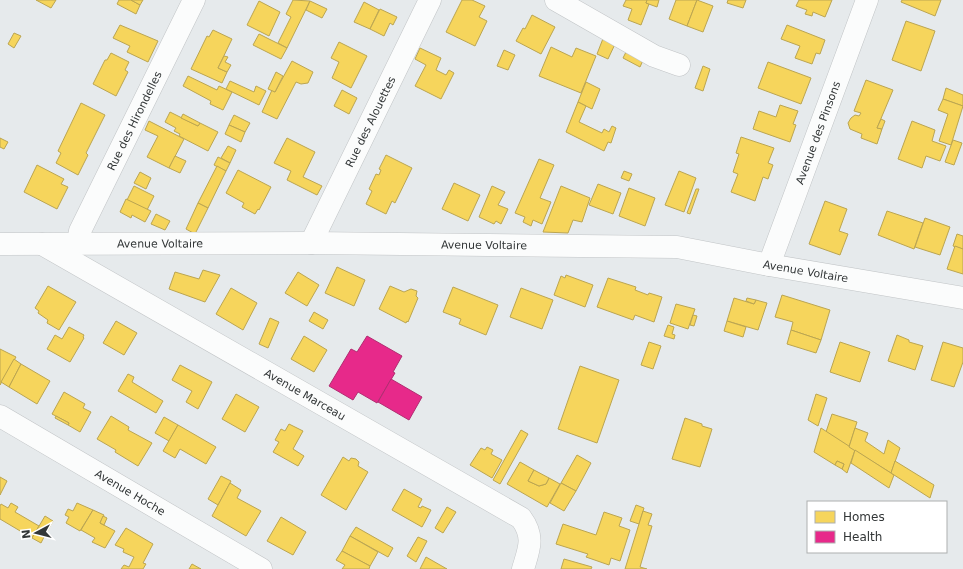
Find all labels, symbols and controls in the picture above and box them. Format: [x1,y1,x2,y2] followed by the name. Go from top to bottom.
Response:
[105,69,165,173] street label: Rue des Hirondelles
[343,74,399,170] street label: Rue des Alouettes
[793,79,843,186] street label: Avenue des Pinsons
[117,237,203,251] street label: Avenue Voltaire
[441,238,527,252] street label: Avenue Voltaire
[762,258,849,285] street label: Avenue Voltaire
[262,367,348,423] street label: Avenue Marceau
[93,467,168,519] street label: Avenue Hoche
[807,501,947,553] legend
[843,510,885,524] text: Homes
[16,513,56,553] north arrow
[20,529,34,540] text: N
[843,530,882,544] text: Health

